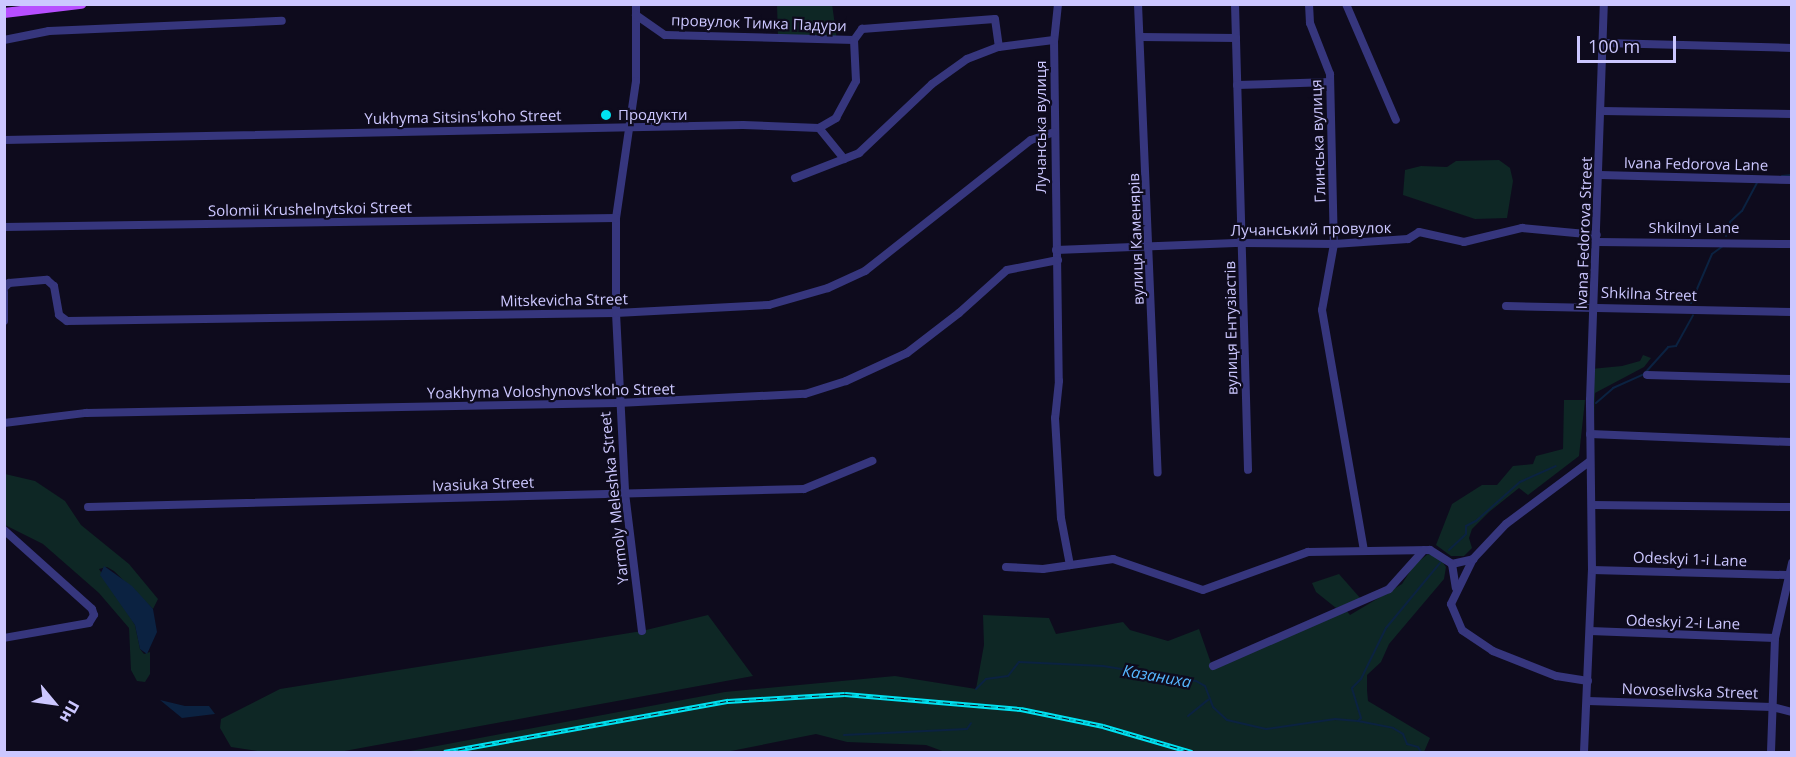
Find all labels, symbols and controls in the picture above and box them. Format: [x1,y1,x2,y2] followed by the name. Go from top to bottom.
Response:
[671,11,847,35] street label: провулок Тимка Падури
[1580,24,1679,62] scale bar
[1588,34,1640,58] text: 100 m
[1032,61,1050,193] street label: Лучанська вулиця
[1307,79,1329,203] street label: Глинська вулиця
[364,106,562,128] street label: Yukhyma Sitsins'koho Street
[618,106,688,124] place label: Продукти
[599,108,613,122] marker: Продукти
[1624,154,1768,174] street label: Ivana Fedorova Lane
[1572,156,1596,310] street label: Ivana Fedorova Street
[1125,173,1147,305] street label: вулиця Каменярів
[208,198,412,220] street label: Solomii Krushelnytskoi Street
[1230,219,1392,239] street label: Лучанський провулок
[1648,219,1740,237] street label: Shkilnyi Lane
[1221,261,1241,395] street label: вулиця Ентузіастів
[1601,283,1697,305] street label: Shkilna Street
[500,290,628,310] street label: Mitskevicha Street
[427,380,675,402] street label: Yoakhyma Voloshynovs'koho Street
[596,411,632,585] street label: Yarmoly Meleshka Street
[432,473,534,495] street label: Ivasiuka Street
[1633,548,1747,570] street label: Odeskyi 1-i Lane
[1626,611,1740,633] street label: Odeskyi 2-i Lane
[1121,661,1193,691] water label: Казаниха
[24,673,84,733] north arrow
[1621,680,1759,702] street label: Novoselivska Street
[55,697,85,727] text: Пн

